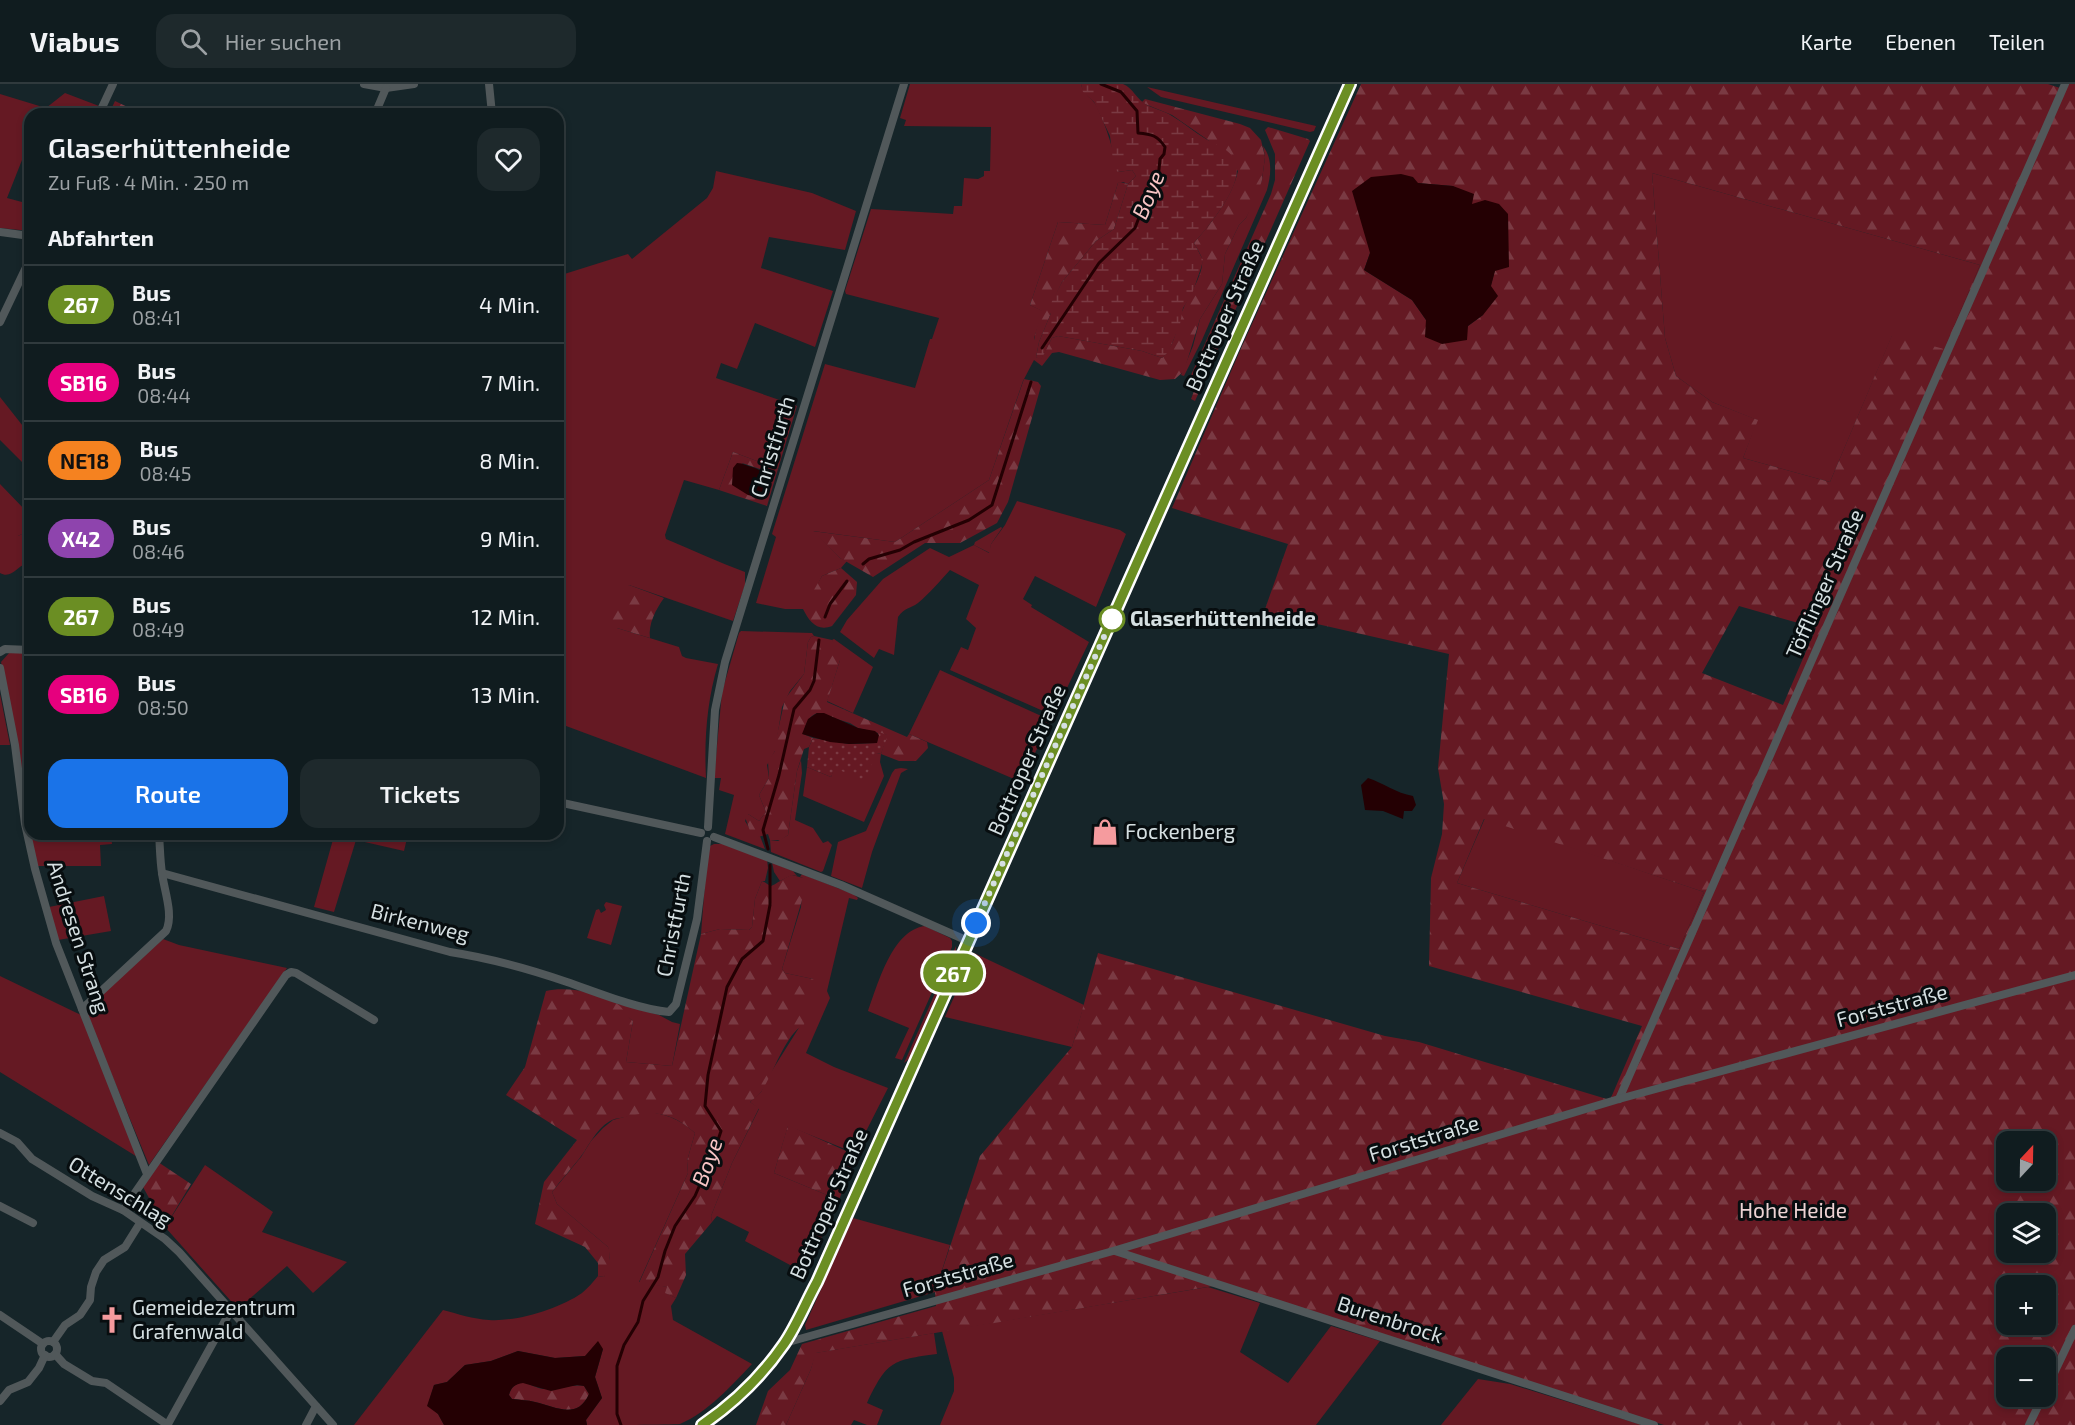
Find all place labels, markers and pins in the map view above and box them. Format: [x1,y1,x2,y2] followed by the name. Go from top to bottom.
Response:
[1130,605,1316,630] place label: Glaserhüttenheide
[1099,606,1125,632] marker: Glaserhüttenheide
[1090,817,1120,847] shop icon: Fockenberg
[1125,818,1236,843] place label: Fockenberg
[132,1294,296,1343] place label: Gemeidezentrum Grafenwald
[97,1305,127,1335] church icon: Gemeidezentrum Grafenwald

